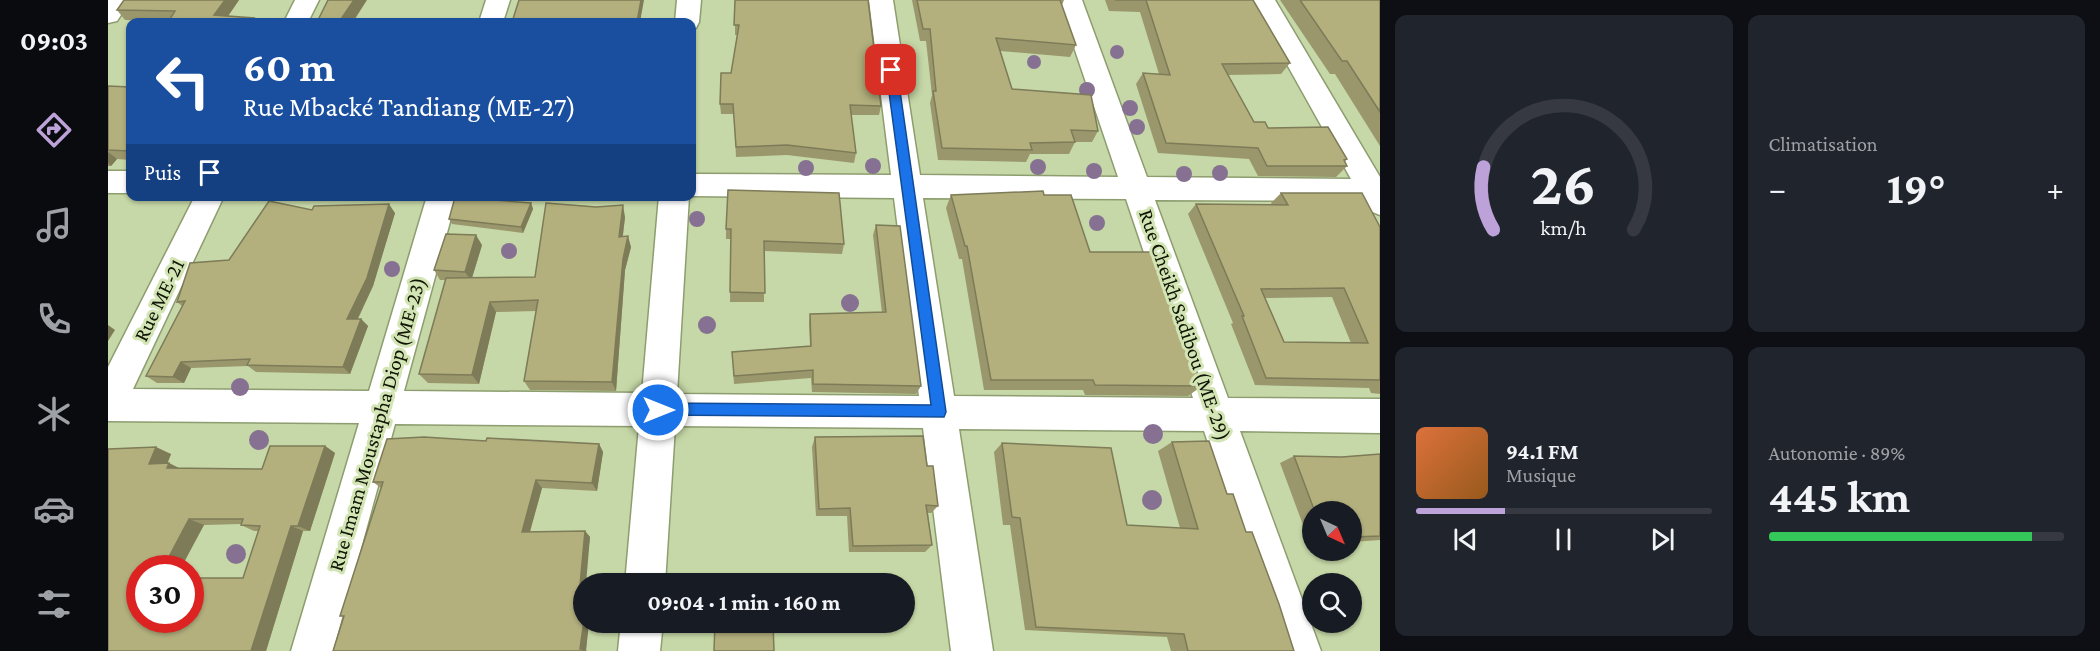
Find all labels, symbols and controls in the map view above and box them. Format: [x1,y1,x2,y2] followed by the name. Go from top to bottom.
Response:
[20,26,88,56] text: 09:03
[144,42,222,120] icon: left
[243,43,335,90] text: 60 m
[865,44,916,95] pin
[874,53,907,86] icon: arrive
[243,92,576,122] text: Rue Mbacké Tandiang (ME-27)
[33,109,75,151] icon: directions
[1769,133,1878,155] text: Climatisation
[1531,148,1597,217] text: 26
[193,156,226,189] icon: arrive
[144,160,181,185] text: Puis
[1887,163,1946,213] text: 19°
[1769,170,1786,207] text: −
[2047,170,2064,207] text: +
[33,204,75,246] icon: music
[1134,206,1236,444] street label: Rue Cheikh Sadibou (ME-29)
[1541,217,1587,241] text: km/h
[129,255,189,345] street label: Rue ME-21
[323,274,431,574] street label: Rue Imam Moustapha Diop (ME-23)
[33,298,75,340] icon: phone
[626,378,690,442] position arrow
[33,393,75,435] icon: climate
[1506,439,1579,464] text: 94.1 FM
[1769,442,1905,464] text: Autonomie · 89%
[1506,464,1576,486] text: Musique
[1769,472,1910,522] text: 445 km
[33,488,75,530] icon: car
[1302,501,1362,561] north arrow
[1302,501,1362,633] map controls
[1449,523,1482,556] icon: previous
[1547,523,1580,556] icon: pause
[1646,523,1679,556] icon: next
[126,555,204,633] speed limit sign: 30
[1302,573,1362,633] button: search
[33,583,75,625] icon: filters
[647,590,841,615] text: 09:04 · 1 min · 160 m

